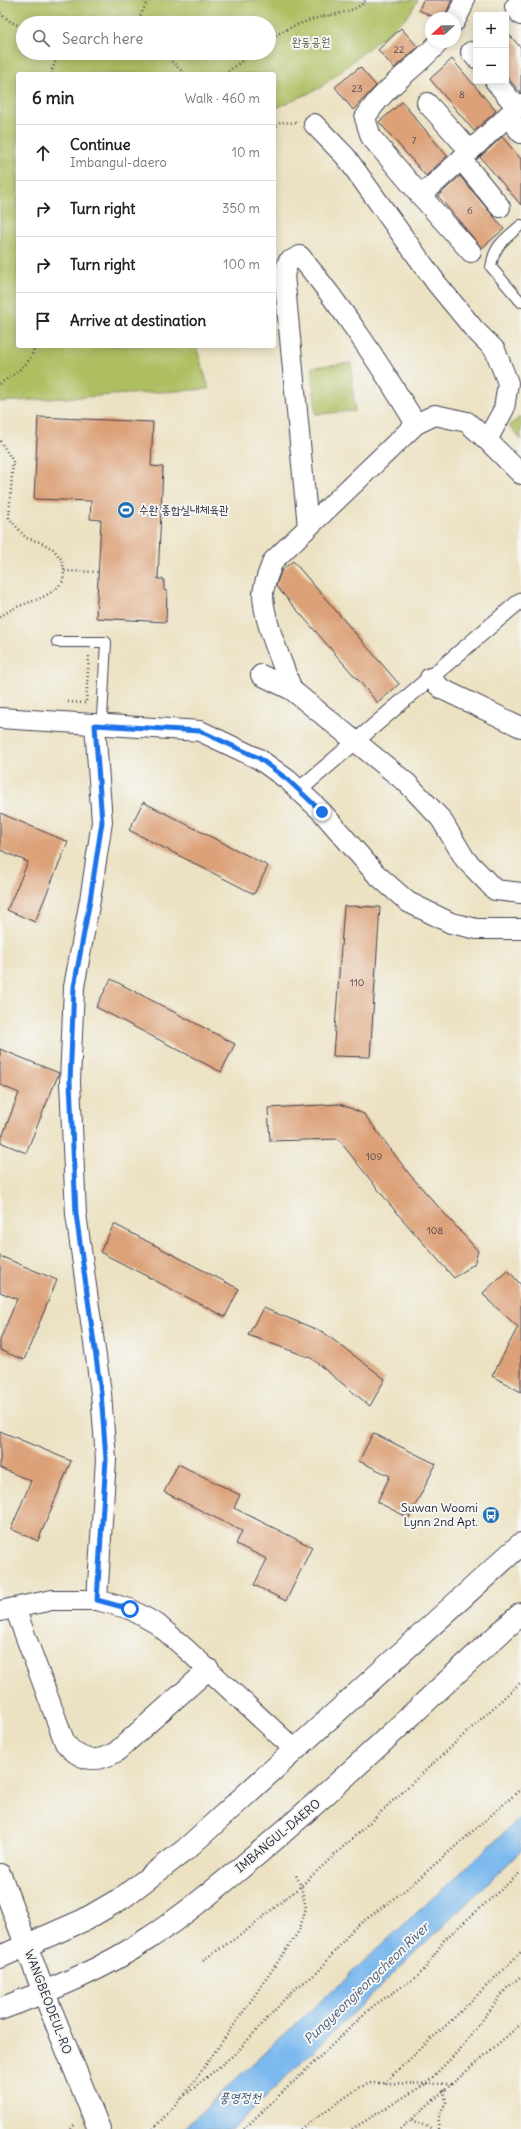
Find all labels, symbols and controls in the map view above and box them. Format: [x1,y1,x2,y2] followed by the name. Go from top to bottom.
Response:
[425,12,461,48] north arrow
[473,12,509,84] map controls
[473,12,509,48] button: +
[16,16,276,60] search box
[30,27,52,49] icon: search
[62,29,143,48] text: Search here
[292,34,330,49] park label: 완동공원
[394,43,405,56] house number: 22
[473,48,509,84] button: −
[351,82,363,95] house number: 23
[32,87,74,109] text: 6 min
[459,88,465,101] house number: 8
[185,90,260,107] text: Walk · 460 m
[412,134,417,147] house number: 7
[70,135,131,154] text: Continue
[32,142,54,164] icon: ahead
[232,144,260,161] text: 10 m
[70,154,167,171] text: Imbangul-daero
[32,198,54,220] icon: right
[70,199,135,218] text: Turn right
[222,200,260,217] text: 350 m
[467,204,473,217] house number: 6
[32,254,54,276] icon: right
[70,255,135,274] text: Turn right
[223,256,260,273] text: 100 m
[32,310,54,332] icon: arrive
[70,311,206,330] text: Arrive at destination
[116,500,136,520] sports icon: 수완 종합실내체육관
[139,502,229,517] place label: 수완 종합실내체육관
[313,803,331,821] route end
[350,976,364,989] house number: 110
[366,1150,382,1163] house number: 109
[427,1224,443,1237] house number: 108
[401,1500,478,1529] place label: Suwan Woomi Lynn 2nd Apt.
[481,1505,501,1525] bus stop icon: Suwan Woomi Lynn 2nd Apt.
[121,1600,139,1618] route start
[232,1796,323,1876] street label: IMBANGUL-DAERO
[300,1918,434,2048] water label: Pungyeongjeongcheon River
[22,1947,75,2056] street label: WANGBEODEUL-RO
[219,2089,262,2106] water label: 풍영정천

